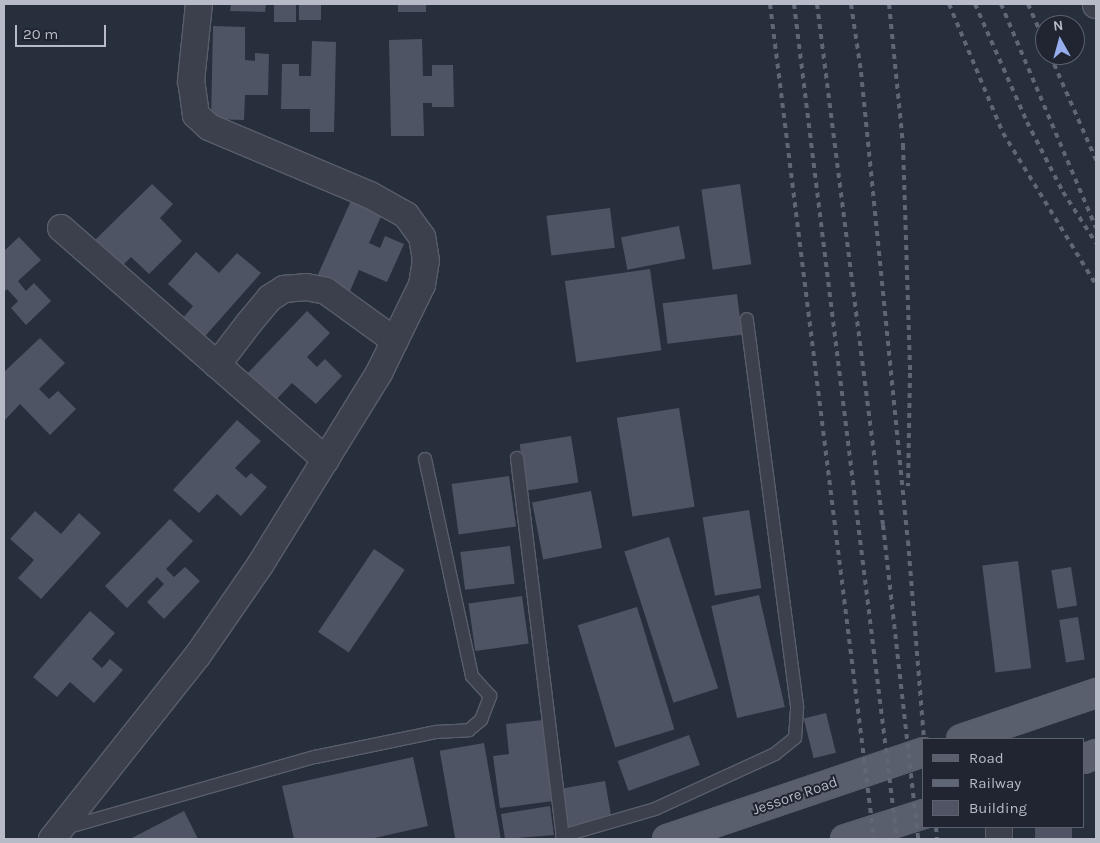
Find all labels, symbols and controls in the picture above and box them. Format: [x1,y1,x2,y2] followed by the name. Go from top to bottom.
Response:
[18,15,109,47] scale bar
[1035,15,1085,65] north arrow
[1052,17,1064,35] text: N
[23,25,58,43] text: 20 m
[922,738,1085,828] legend
[969,749,1004,767] text: Road
[750,773,840,819] street label: Jessore Road
[969,774,1021,792] text: Railway
[969,799,1027,817] text: Building

